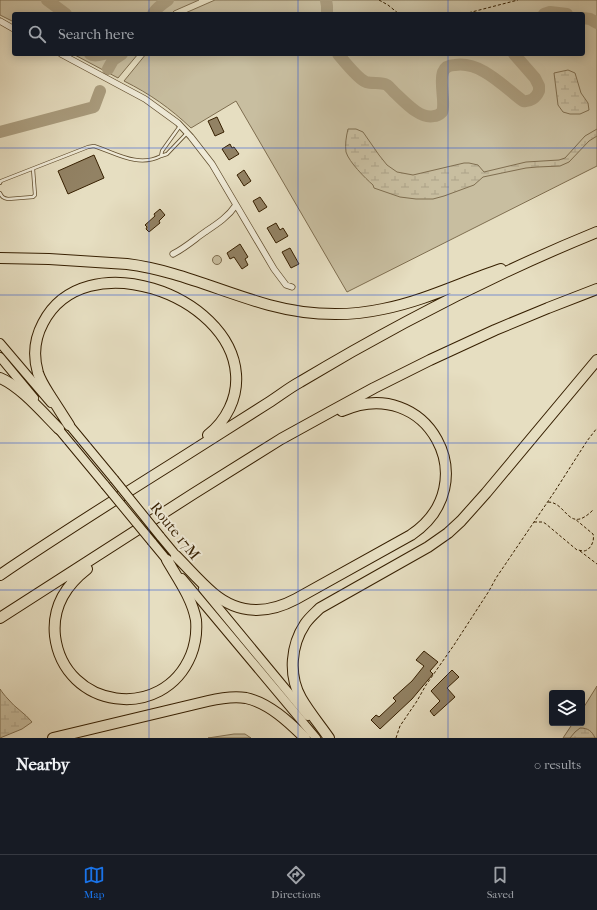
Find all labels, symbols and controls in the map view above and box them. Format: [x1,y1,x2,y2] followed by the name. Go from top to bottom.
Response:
[12,12,585,56] search box
[26,23,48,45] icon: search
[58,25,134,43] text: Search here
[146,499,204,564] street label: Route 17M
[549,690,585,726] map controls
[549,690,585,726] button: layers
[16,754,70,774] text: Nearby
[534,757,581,772] text: 0 results
[83,864,105,901] tab: Map
[271,864,321,901] tab: Directions
[487,864,514,901] tab: Saved

